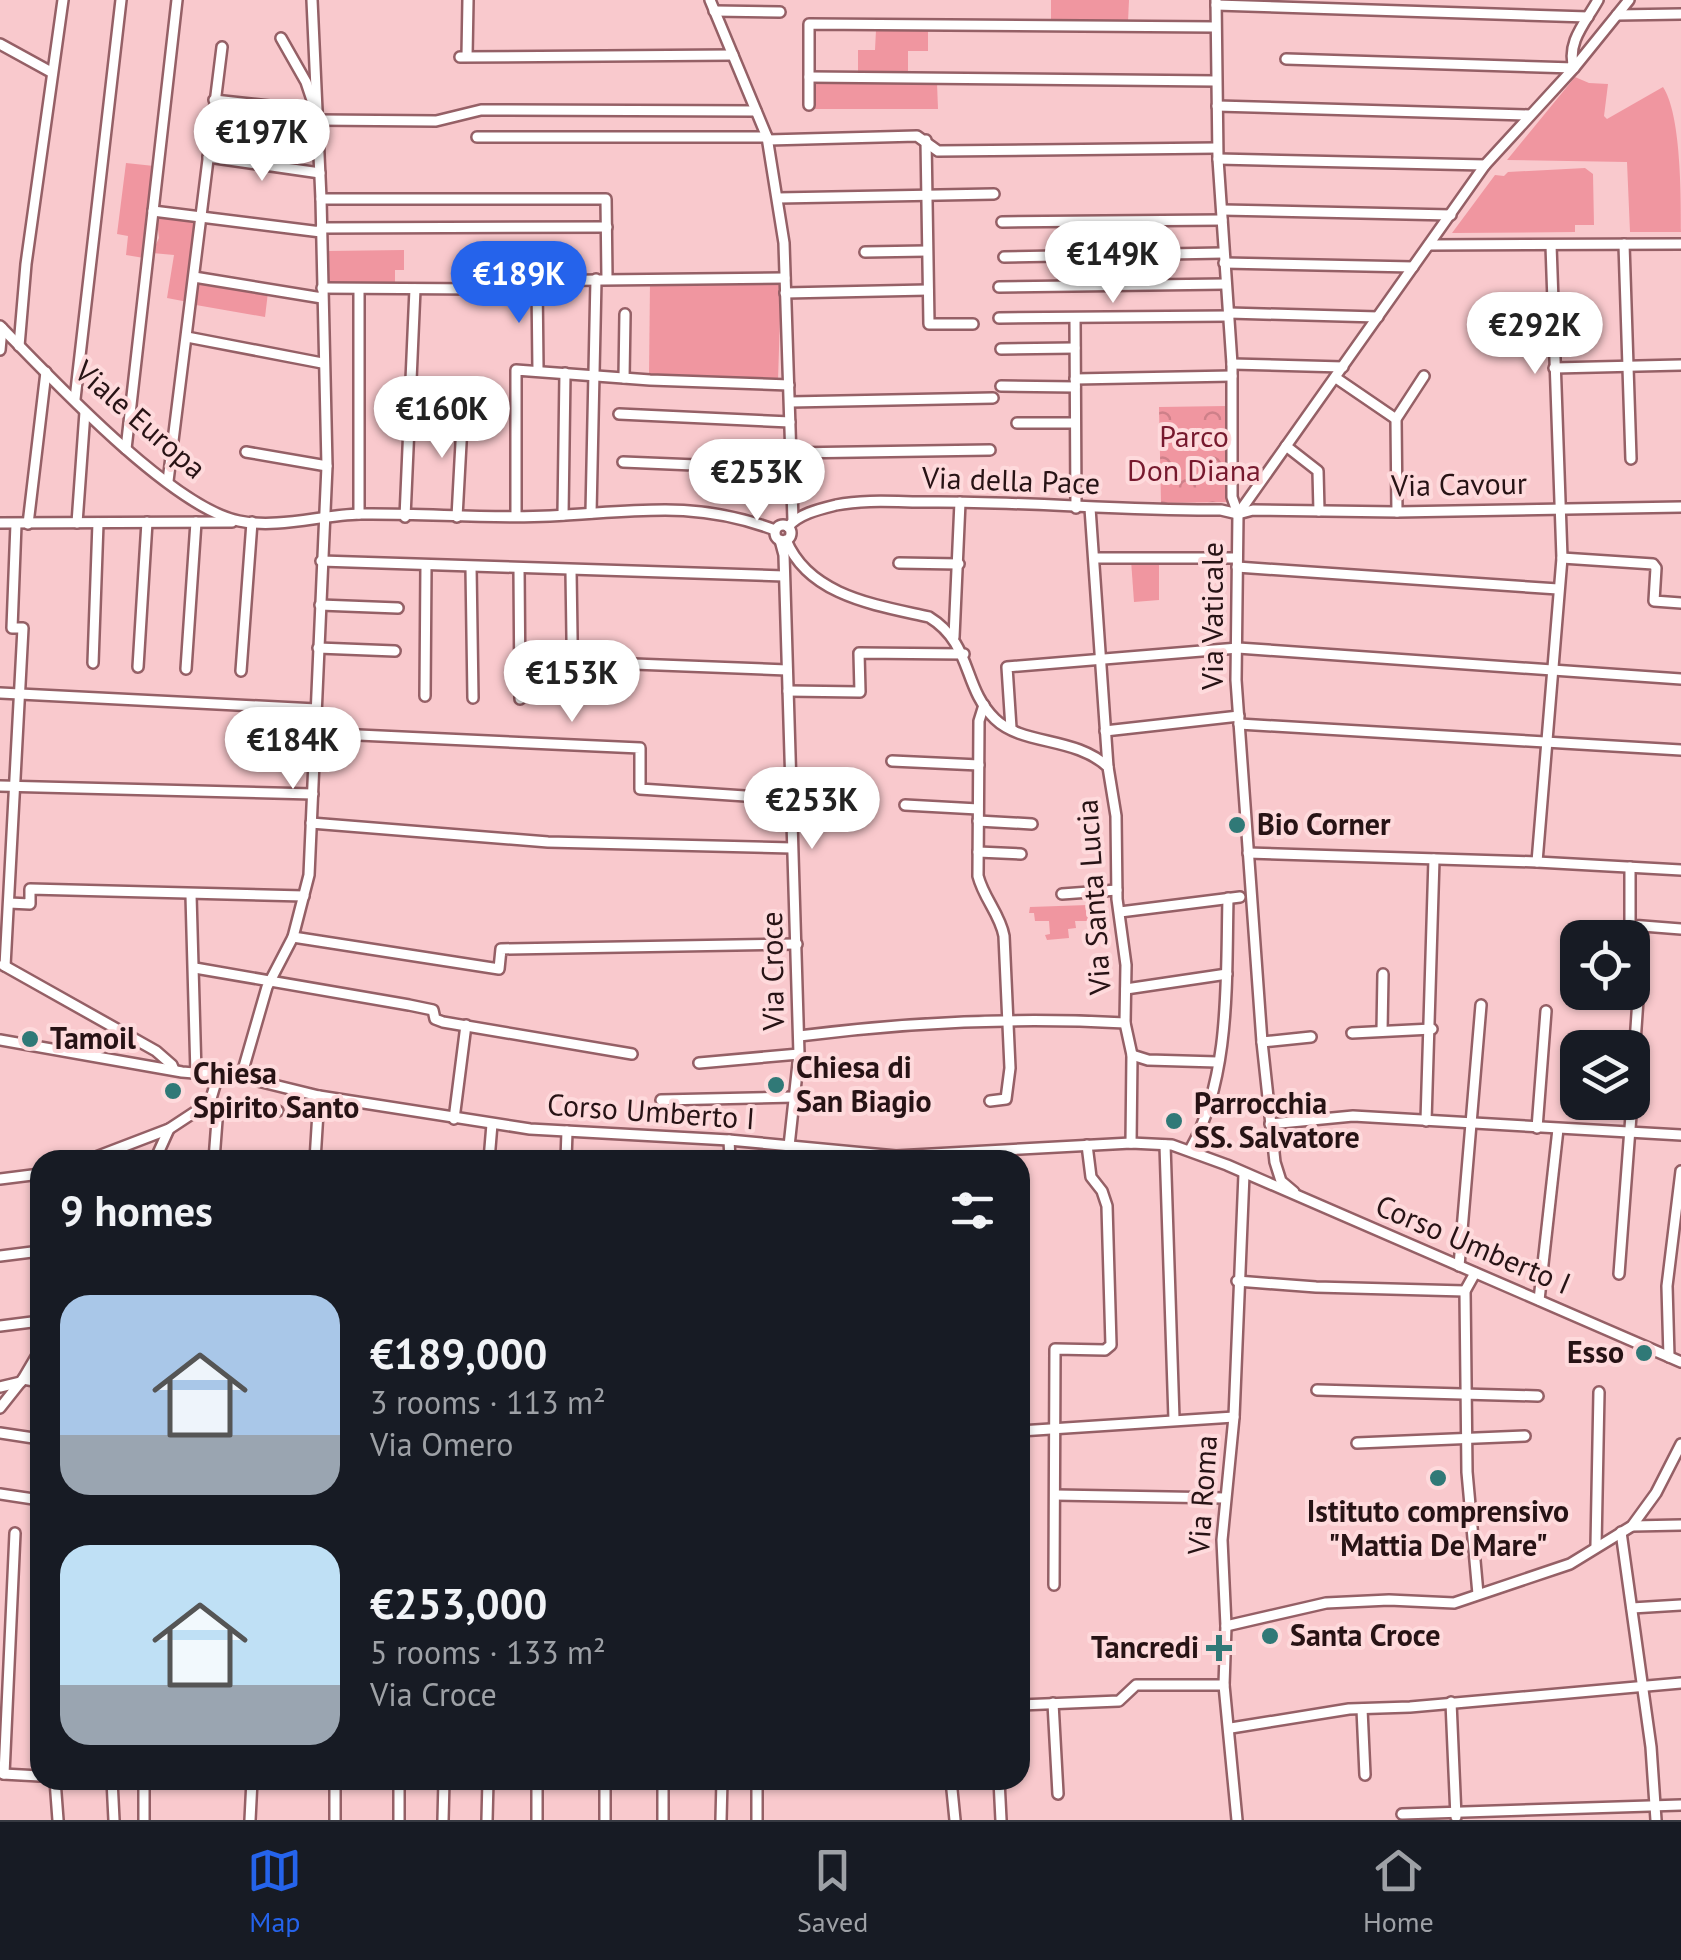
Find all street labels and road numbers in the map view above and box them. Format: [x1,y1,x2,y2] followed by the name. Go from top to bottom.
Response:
[66,350,215,487] street label: Viale Europa
[920,457,1101,502] street label: Via della Pace
[1390,463,1527,504] street label: Via Cavour
[1192,542,1231,691] street label: Via Vaticale
[1066,798,1119,997] street label: Via Santa Lucia
[751,911,792,1032] street label: Via Croce
[546,1084,756,1137] street label: Corso Umberto I
[1370,1185,1577,1302] street label: Corso Umberto I
[1178,1434,1225,1557] street label: Via Roma

